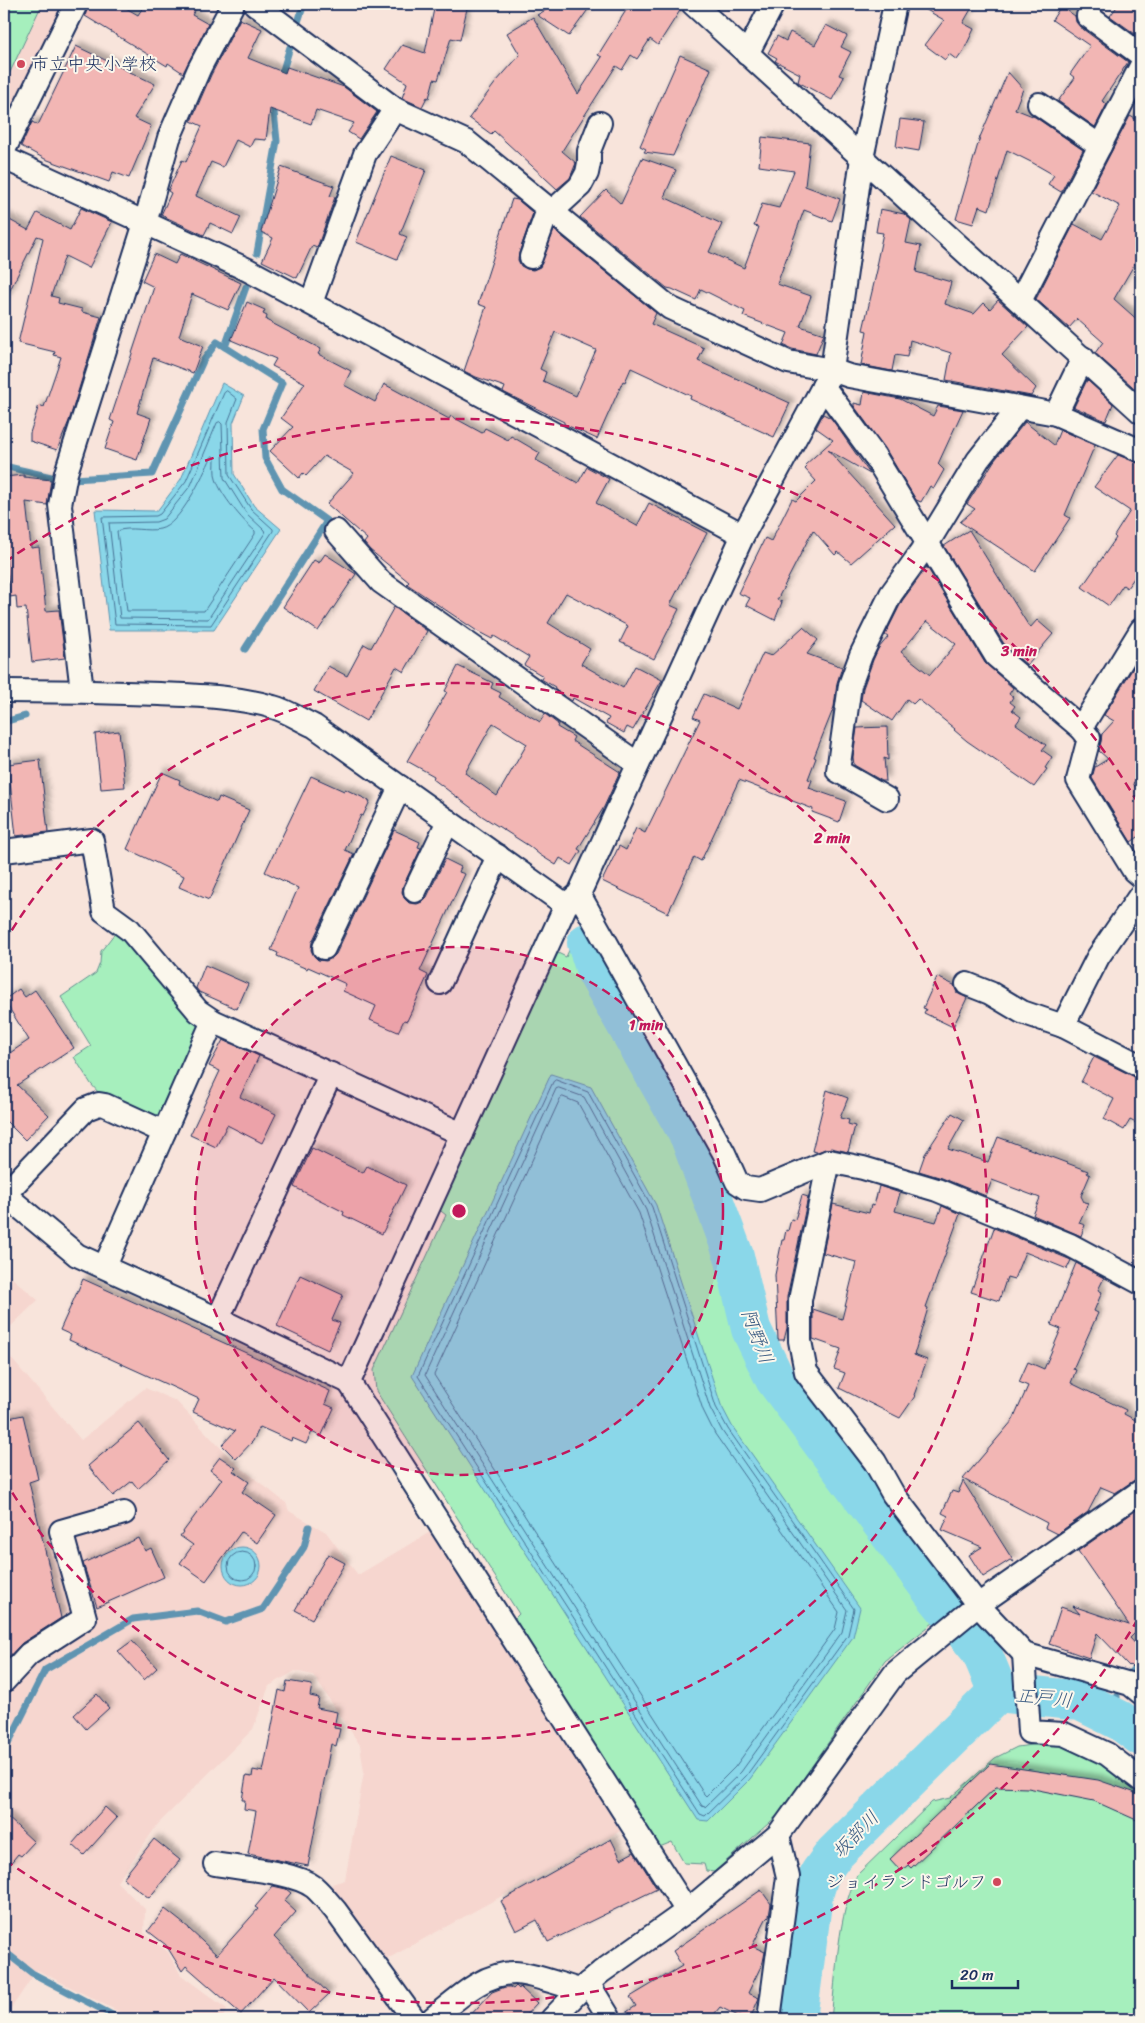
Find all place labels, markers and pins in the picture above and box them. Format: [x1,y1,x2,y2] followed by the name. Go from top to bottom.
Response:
[31,48,157,80] place label: 市立中央小学校
[15,58,27,70] marker: 市立中央小学校
[450,1202,468,1220] centre of rings
[826,1866,987,1898] place label: ジョイランドゴルフ
[991,1876,1003,1888] marker: ジョイランドゴルフ

